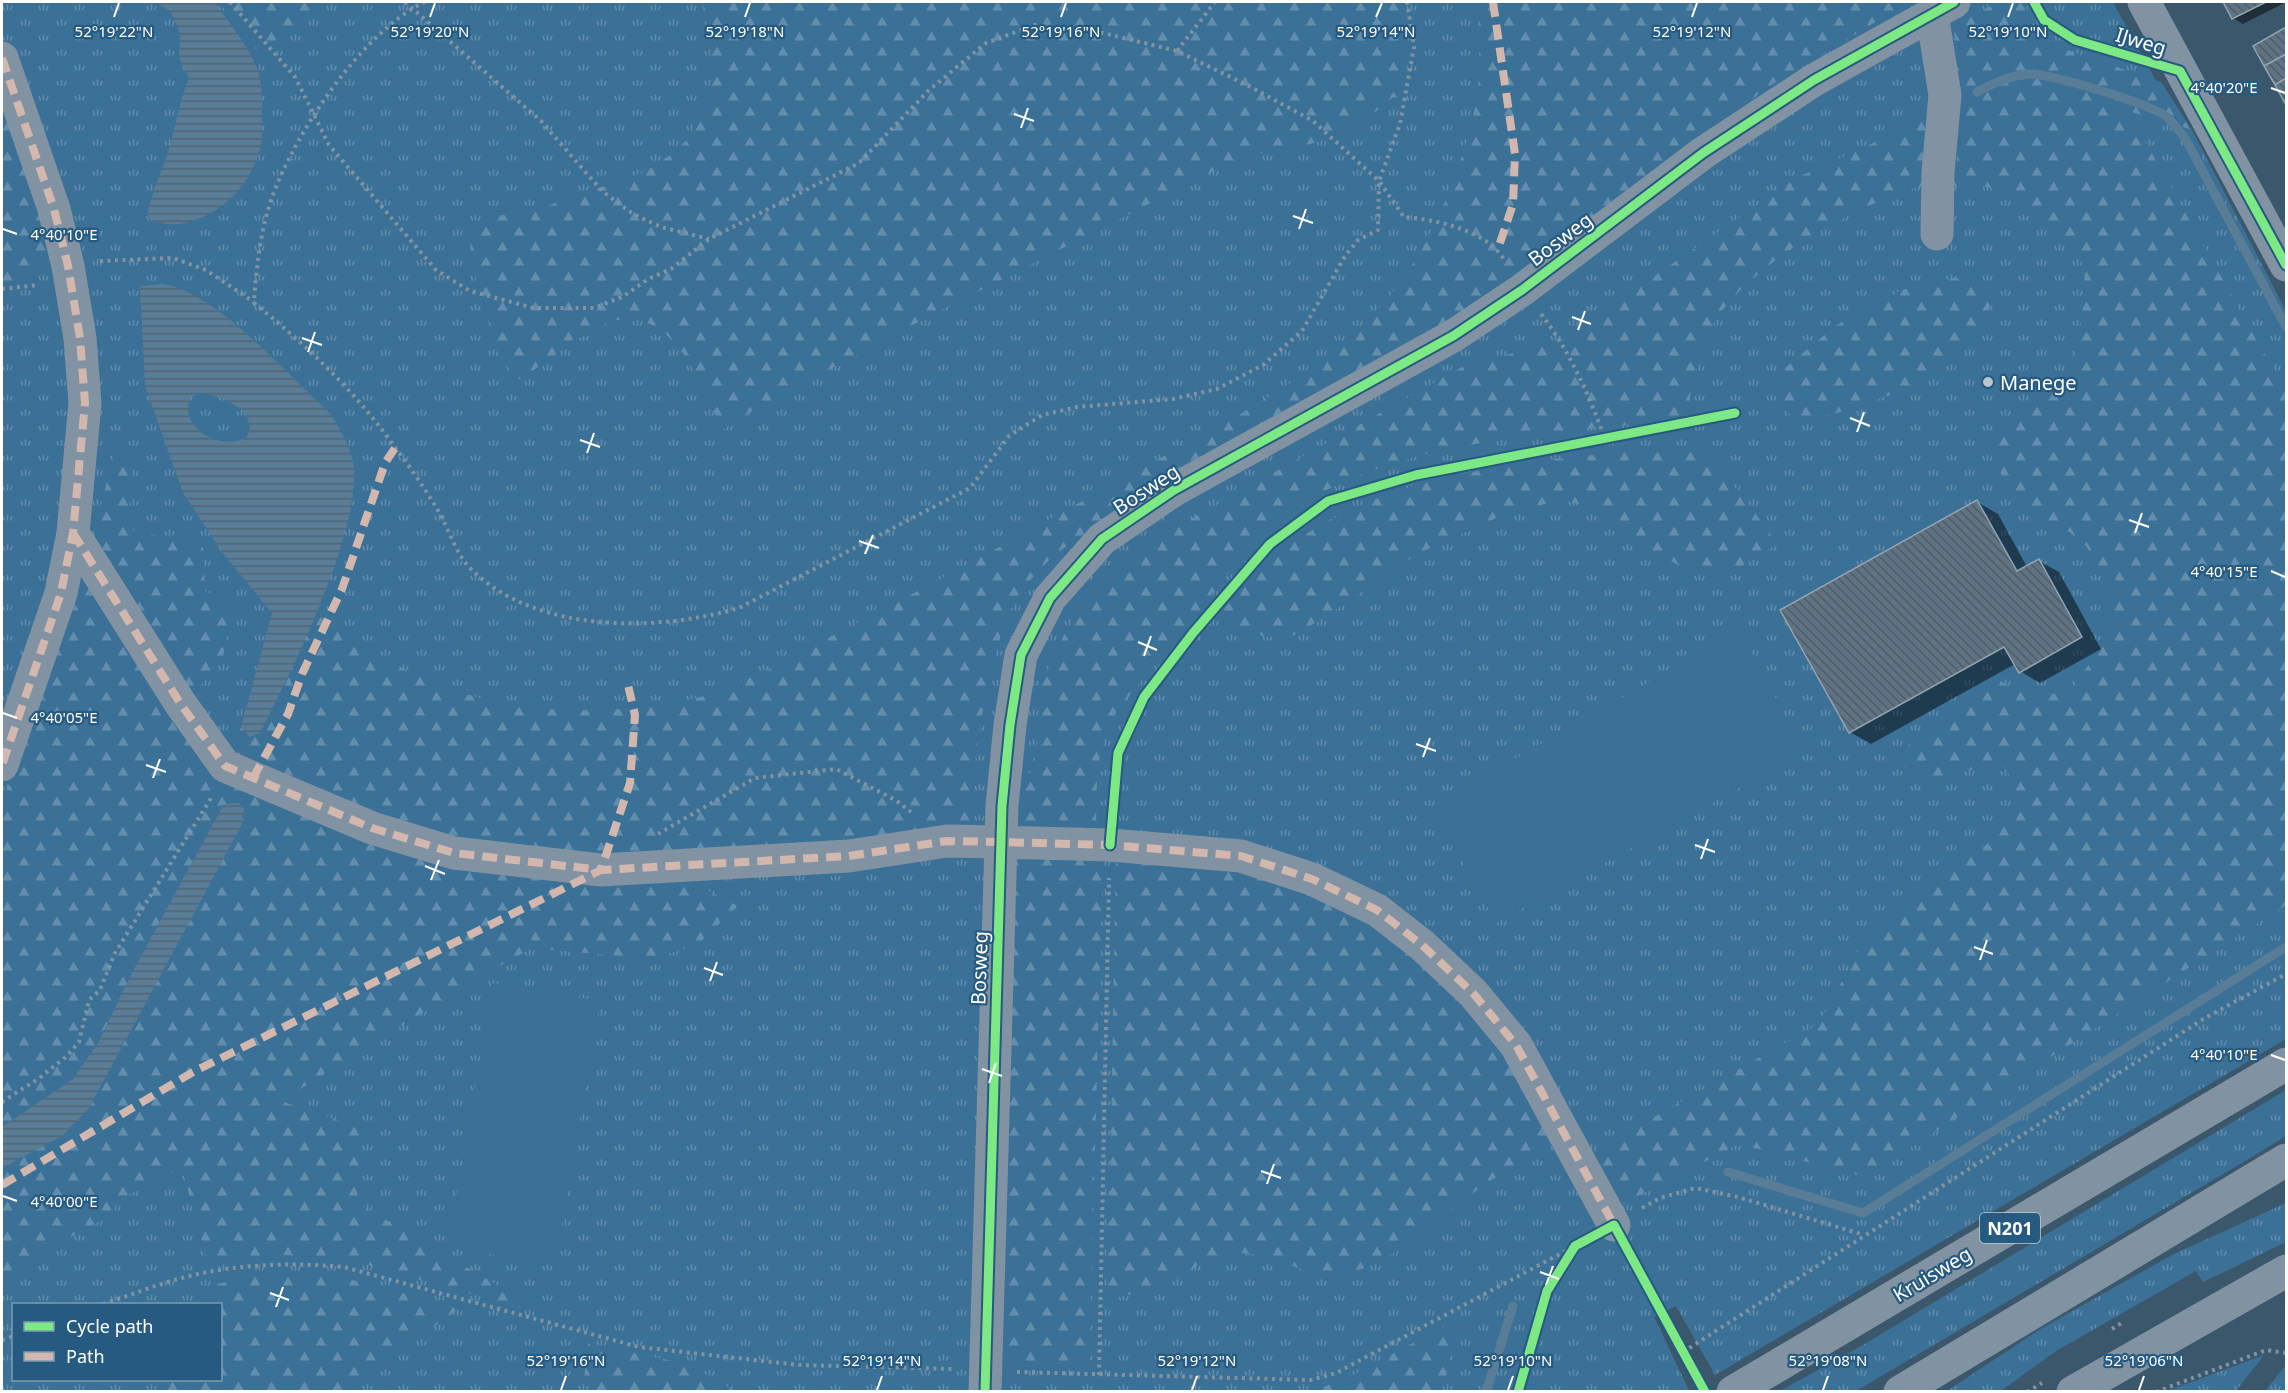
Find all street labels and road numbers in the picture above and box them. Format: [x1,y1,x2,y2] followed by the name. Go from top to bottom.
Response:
[2112,21,2170,61] street label: IJweg
[1522,206,1598,272] street label: Bosweg
[1108,458,1184,520] street label: Bosweg
[964,931,994,1005] street label: Bosweg
[1980,1213,2040,1243] road number: N201
[1888,1240,1976,1308] street label: Kruisweg

